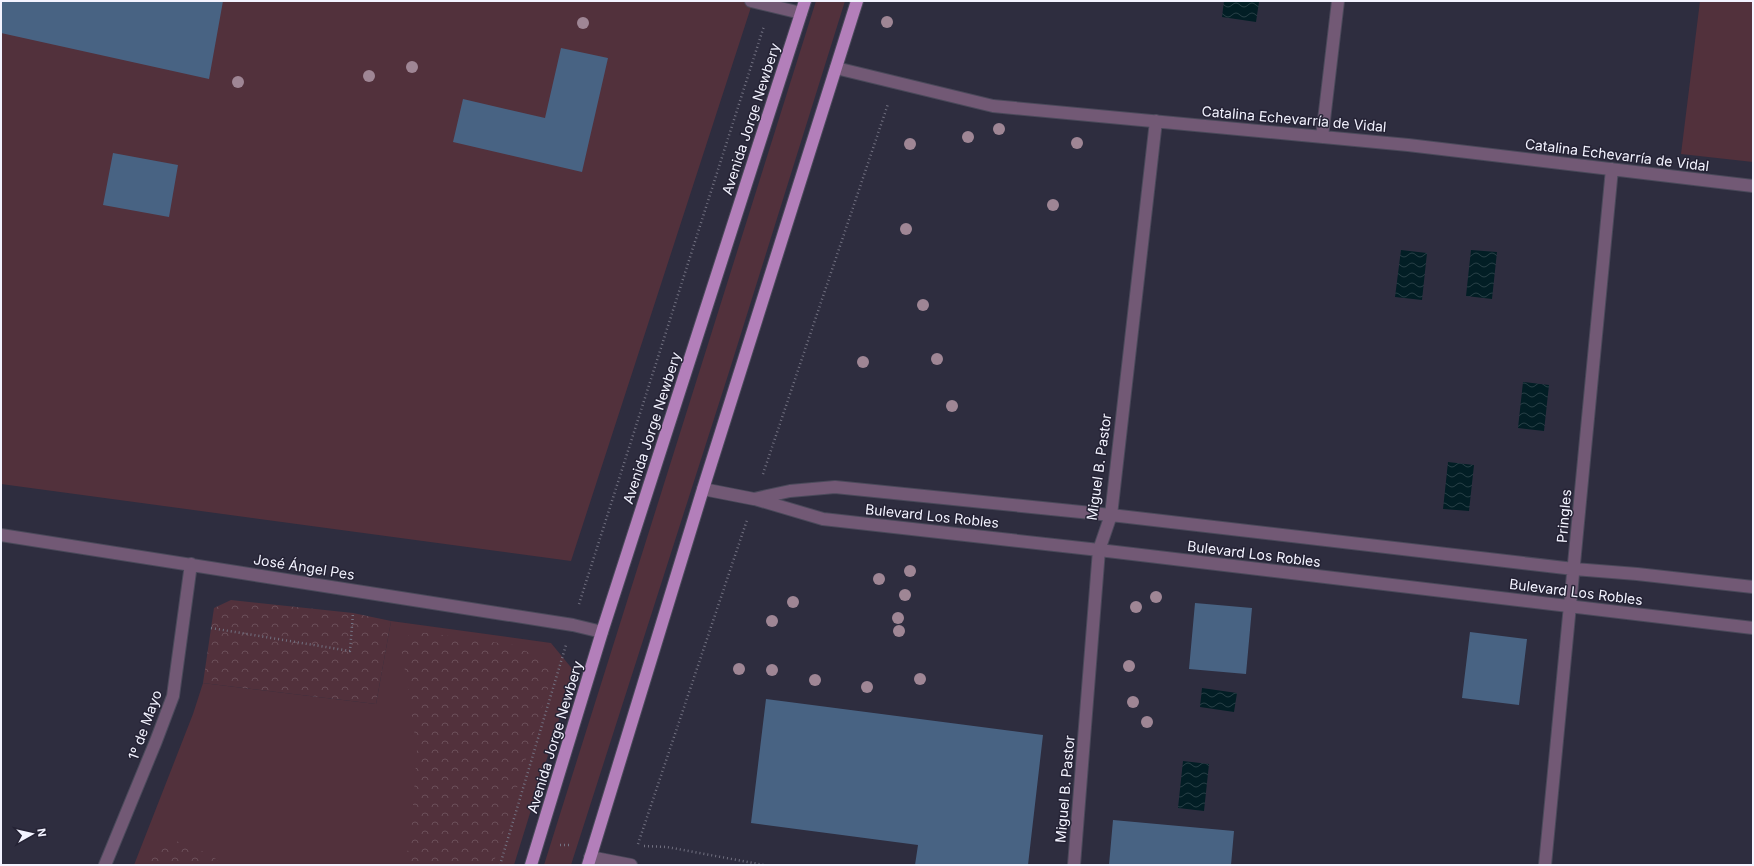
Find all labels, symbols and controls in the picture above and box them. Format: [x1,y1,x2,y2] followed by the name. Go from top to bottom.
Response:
[718,41,783,197] street label: Avenida Jorge Newbery
[1201,102,1387,135] street label: Catalina Echevarría de Vidal
[1524,135,1710,174] street label: Catalina Echevarría de Vidal
[619,350,684,506] street label: Avenida Jorge Newbery
[1083,412,1114,522] street label: Miguel B. Pastor
[1553,489,1574,543] street label: Pringles
[864,500,1000,531] street label: Bulevard Los Robles
[1186,537,1322,570] street label: Bulevard Los Robles
[252,550,356,583] street label: José Ángel Pes
[1508,575,1644,608] street label: Bulevard Los Robles
[523,658,586,815] street label: Avenida Jorge Newbery
[124,688,165,762] street label: 1º de Mayo
[1051,735,1078,843] street label: Miguel B. Pastor
[12,814,52,854] north arrow
[34,827,49,838] text: N

